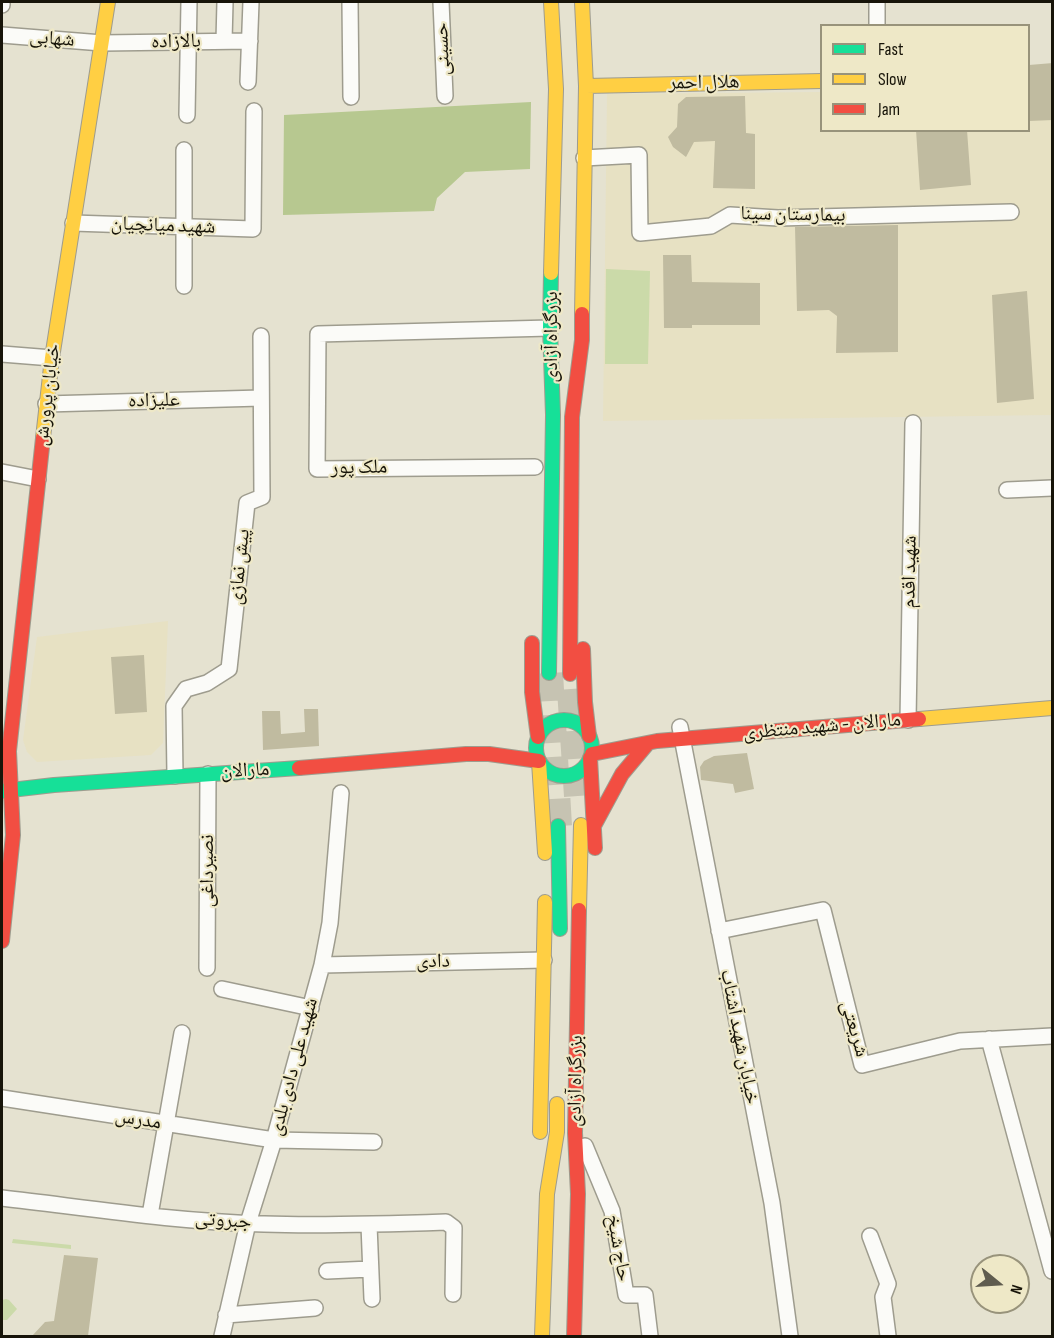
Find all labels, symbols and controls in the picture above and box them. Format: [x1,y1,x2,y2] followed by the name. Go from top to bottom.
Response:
[430,22,456,76] street label: حسینی
[820,24,1030,132] legend
[28,25,76,53] street label: شهابی
[151,30,201,54] street label: بالازاده
[878,39,903,60] text: Fast
[878,69,907,90] text: Slow
[668,70,740,96] street label: هلال احمر
[878,99,900,120] text: Jam
[740,202,846,228] street label: بیمارستان سینا
[110,212,216,240] street label: شهید میانچیان
[540,291,564,383] street label: بزرگراه آزادی
[30,343,66,447] street label: خیابان پرورش
[128,389,180,413] street label: علیزاده
[330,456,388,480] street label: ملک پور
[224,528,256,606] street label: پیش نمازی
[897,535,923,609] street label: شهید اقدم
[742,708,902,746] street label: مارالان - شهید منتظری
[220,758,270,784] street label: مارالان
[196,834,220,908] street label: نصیرداغی
[416,950,450,974] street label: دادی
[714,968,764,1106] street label: خیابان شهید آشتاب
[264,995,324,1139] street label: شهید علی دادی بلدی
[835,998,873,1060] street label: شریعتی
[563,1035,589,1127] street label: بزرگراه آزادی
[113,1105,163,1135] street label: مدرس
[194,1207,252,1235] street label: جبروتی
[600,1213,636,1283] street label: حاج شیخ
[970,1254,1030,1314] north arrow
[1005,1282,1026,1296] text: N

